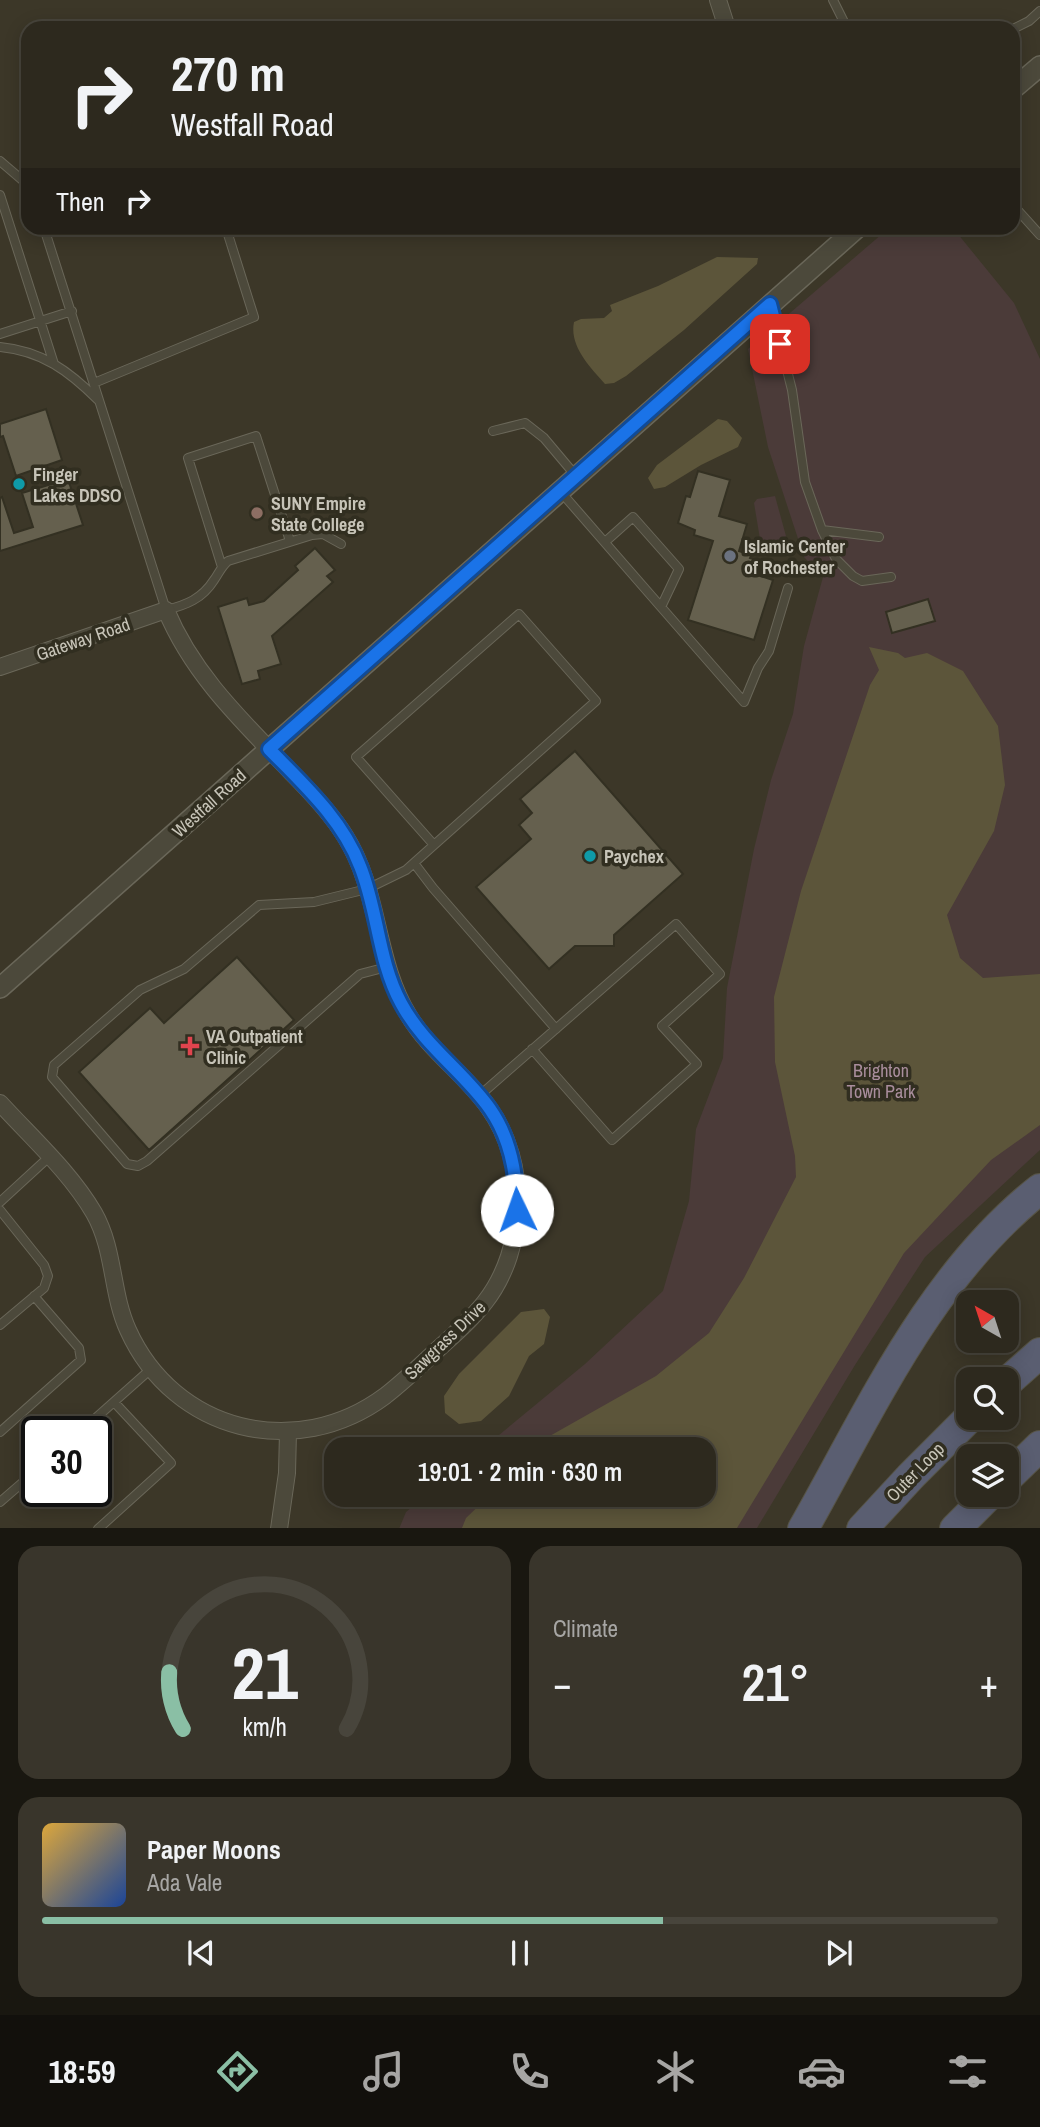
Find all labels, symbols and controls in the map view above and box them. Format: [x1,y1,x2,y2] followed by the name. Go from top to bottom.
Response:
[171,40,285,106] text: 270 m
[56,49,147,140] icon: right
[171,103,334,146] text: Westfall Road
[119,182,157,220] icon: right
[56,184,105,219] text: Then
[750,314,810,374] pin
[761,325,799,363] icon: arrive
[33,462,122,508] place label: Finger Lakes DDSO
[11,476,27,492] marker: Finger Lakes DDSO
[271,491,366,537] place label: SUNY Empire State College
[249,505,265,521] marker: SUNY Empire State College
[744,534,845,580] place label: Islamic Center of Rochester
[722,548,738,564] marker: Islamic Center of Rochester
[33,611,133,667] street label: Gateway Road
[167,763,251,843] street label: Westfall Road
[604,844,665,869] place label: Paychex
[582,848,598,864] marker: Paychex
[206,1024,303,1070] place label: VA Outpatient Clinic
[180,1036,200,1056] marker: VA Outpatient Clinic
[847,1058,916,1104] park label: Brighton Town Park
[480,1173,554,1247] position arrow
[956,1290,1018,1353] north arrow
[956,1290,1019,1507] map controls
[399,1295,491,1385] street label: Sawgrass Drive
[956,1367,1019,1430] button: search
[21,1416,112,1507] speed limit sign: 30
[880,1437,950,1507] street label: Outer Loop
[956,1444,1019,1507] button: layers
[418,1454,622,1489] text: 19:01 · 2 min · 630 m
[553,1613,618,1644] text: Climate
[231,1624,298,1722] text: 21
[741,1647,810,1717] text: 21°
[553,1658,571,1709] text: −
[980,1658,998,1709] text: +
[242,1709,287,1743] text: km/h
[147,1832,281,1867] text: Paper Moons
[147,1867,222,1898] text: Ada Vale
[182,1934,220,1972] icon: previous
[501,1934,539,1972] icon: pause
[820,1934,858,1972] icon: next
[213,2047,262,2096] icon: directions
[359,2047,408,2096] icon: music
[505,2047,554,2096] icon: phone
[651,2047,700,2096] icon: climate
[797,2047,846,2096] icon: car
[943,2047,992,2096] icon: filters
[48,2050,116,2093] text: 18:59

